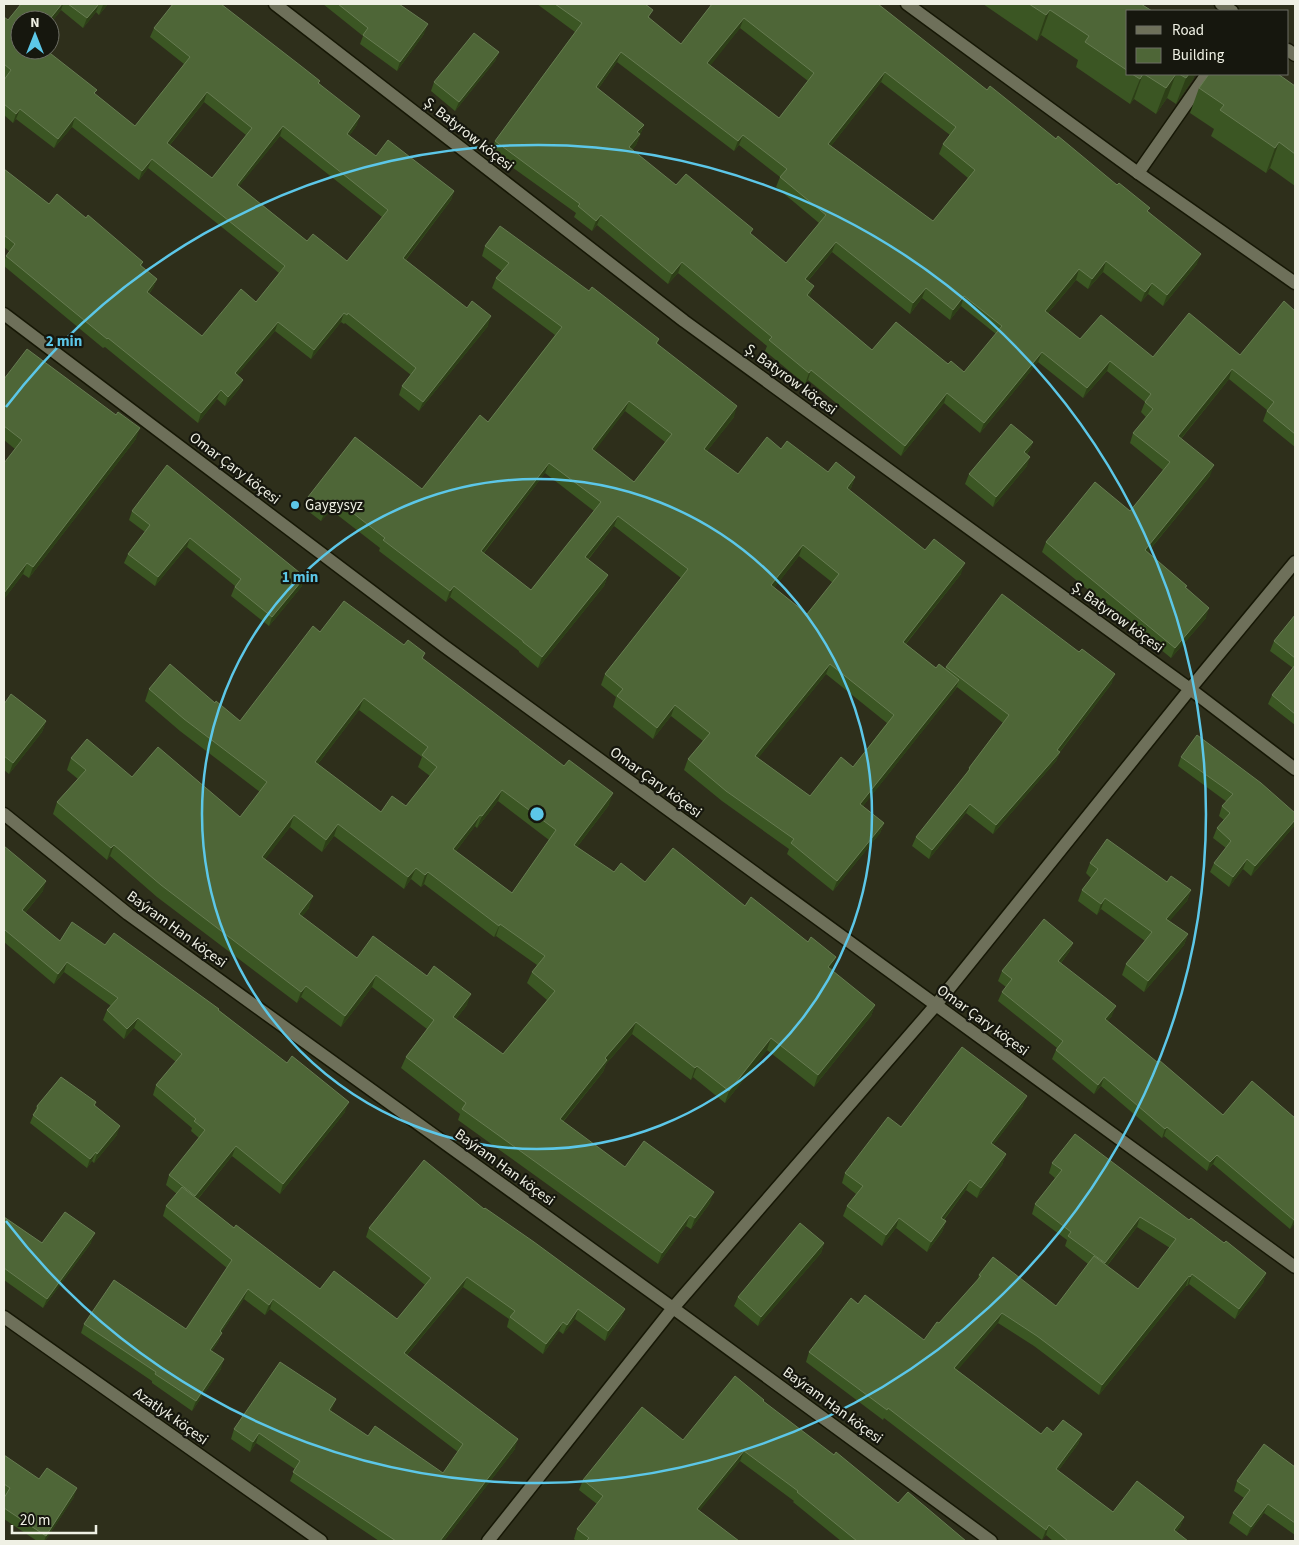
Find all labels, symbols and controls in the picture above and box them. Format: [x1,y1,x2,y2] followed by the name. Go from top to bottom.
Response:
[10,10,60,60] north arrow
[1126,10,1289,75] legend
[30,13,40,33] text: N
[1172,20,1204,41] text: Road
[1172,45,1225,66] text: Building
[419,93,518,176] street label: Ş. Batyrow köçesi
[46,331,82,352] text: 2 min
[740,339,841,420] street label: Ş. Batyrow köçesi
[185,427,285,510] street label: Omar Çary köçesi
[305,495,363,516] place label: Gaygysyz
[289,499,301,511] marker: Gaygysyz
[282,567,318,588] text: 1 min
[1067,577,1168,658] street label: Ş. Batyrow köçesi
[605,742,706,823] street label: Omar Çary köçesi
[528,805,546,823] centre of rings
[122,886,231,973] street label: Baýram Han köçesi
[932,980,1033,1061] street label: Omar Çary köçesi
[450,1124,559,1211] street label: Baýram Han köçesi
[778,1362,887,1449] street label: Baýram Han köçesi
[129,1383,212,1450] street label: Azatlyk köçesi
[12,1502,96,1534] scale bar
[20,1510,50,1531] text: 20 m

